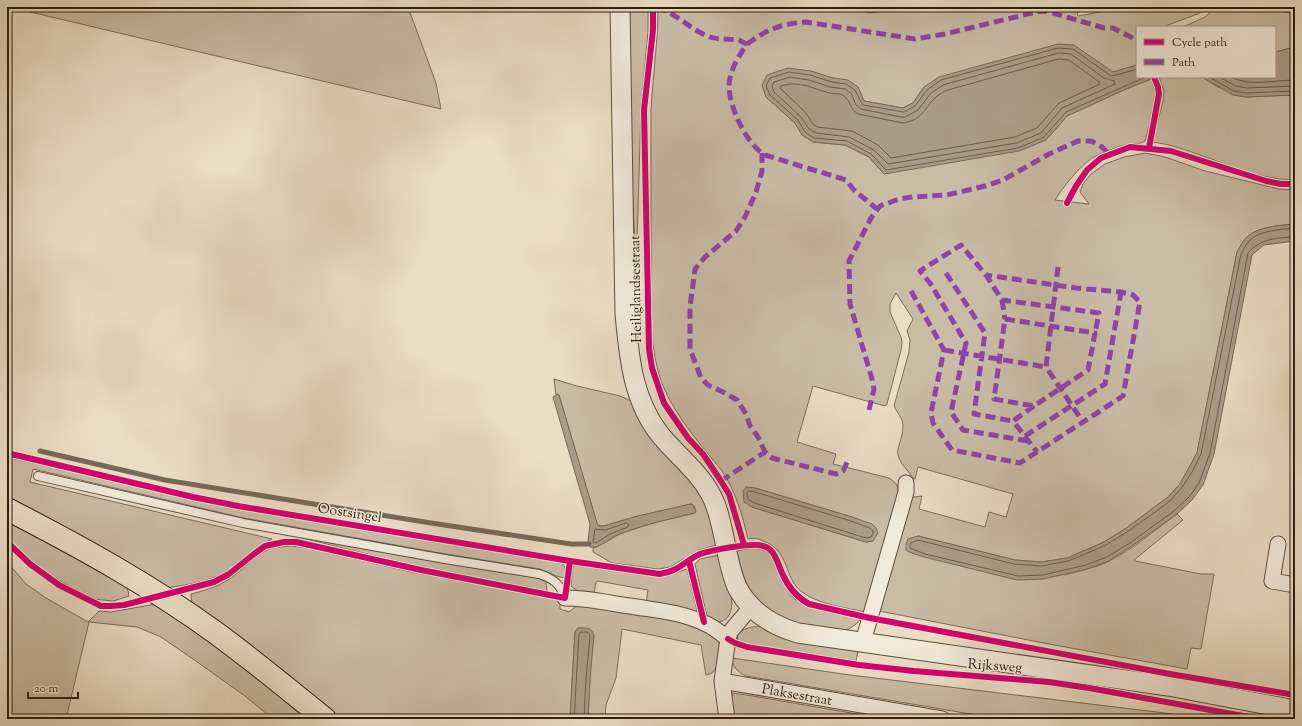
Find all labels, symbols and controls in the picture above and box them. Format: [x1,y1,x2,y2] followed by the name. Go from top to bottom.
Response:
[1136,26,1276,78] legend
[1172,34,1227,52] text: Cycle path
[1172,54,1195,72] text: Path
[626,235,648,343] street label: Heiliglandsestraat
[316,499,383,529] street label: Oostsingel
[967,655,1023,679] street label: Rijksweg
[28,674,78,700] scale bar
[34,680,59,698] text: 20 m
[760,680,834,712] street label: Plaksestraat

